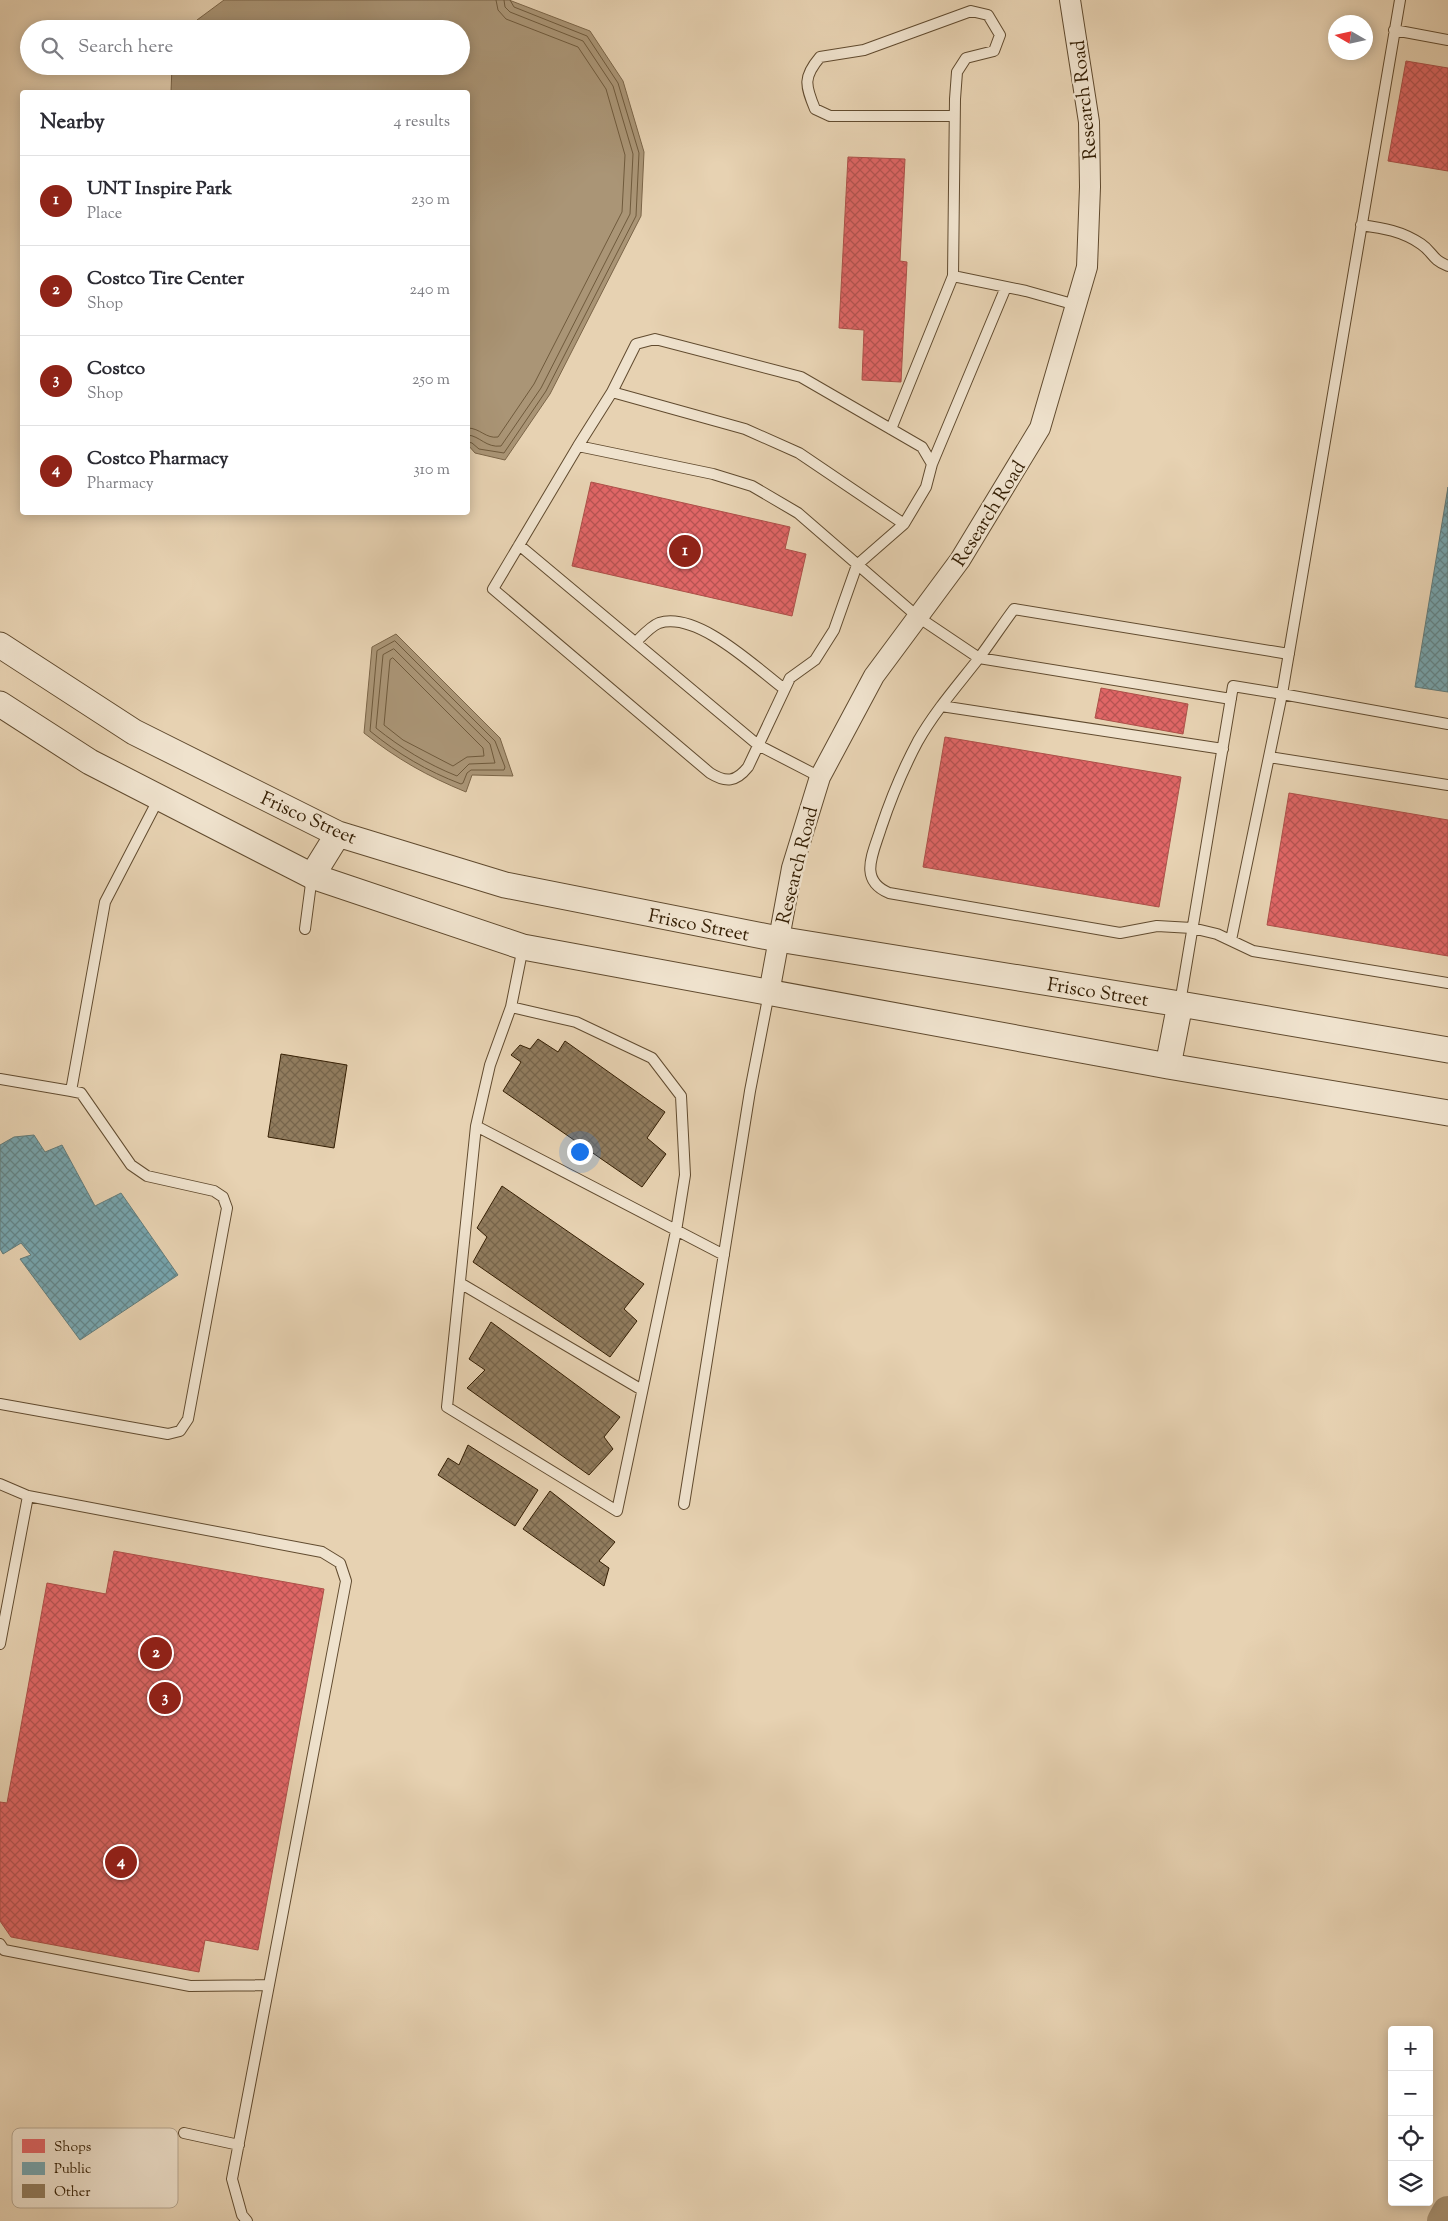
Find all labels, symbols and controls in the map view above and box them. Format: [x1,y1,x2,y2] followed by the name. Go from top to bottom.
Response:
[1328,15,1373,60] north arrow
[20,20,470,75] search box
[38,34,66,62] icon: search
[78,34,173,61] text: Search here
[1066,38,1105,161] street label: Research Road
[40,108,105,138] text: Nearby
[394,111,450,134] text: 4 results
[87,176,232,203] text: UNT Inspire Park
[53,189,59,212] text: 1
[411,189,450,212] text: 230 m
[87,203,122,226] text: Place
[87,266,244,293] text: Costco Tire Center
[52,279,60,302] text: 2
[409,279,450,302] text: 240 m
[87,293,123,316] text: Shop
[87,356,145,383] text: Costco
[53,369,59,392] text: 3
[412,369,450,392] text: 250 m
[87,383,123,406] text: Shop
[87,446,228,473] text: Costco Pharmacy
[947,456,1034,572] street label: Research Road
[52,459,60,482] text: 4
[413,459,450,482] text: 310 m
[87,473,154,496] text: Pharmacy
[669,532,701,570] pin: 1
[256,786,361,853] street label: Frisco Street
[771,804,826,927] street label: Research Road
[646,903,752,950] street label: Frisco Street
[1045,972,1151,1015] street label: Frisco Street
[567,1139,593,1165] your location
[140,1634,172,1672] pin: 2
[149,1679,181,1717] pin: 3
[105,1843,137,1881] pin: 4
[1388,2026,1433,2206] map controls
[1388,2026,1433,2071] button: +
[1388,2071,1433,2116] button: −
[1388,2116,1433,2161] button: locate
[12,2128,178,2208] legend
[54,2138,91,2158] text: Shops
[54,2160,91,2180] text: Public
[1388,2161,1433,2206] button: layers
[54,2183,91,2203] text: Other

